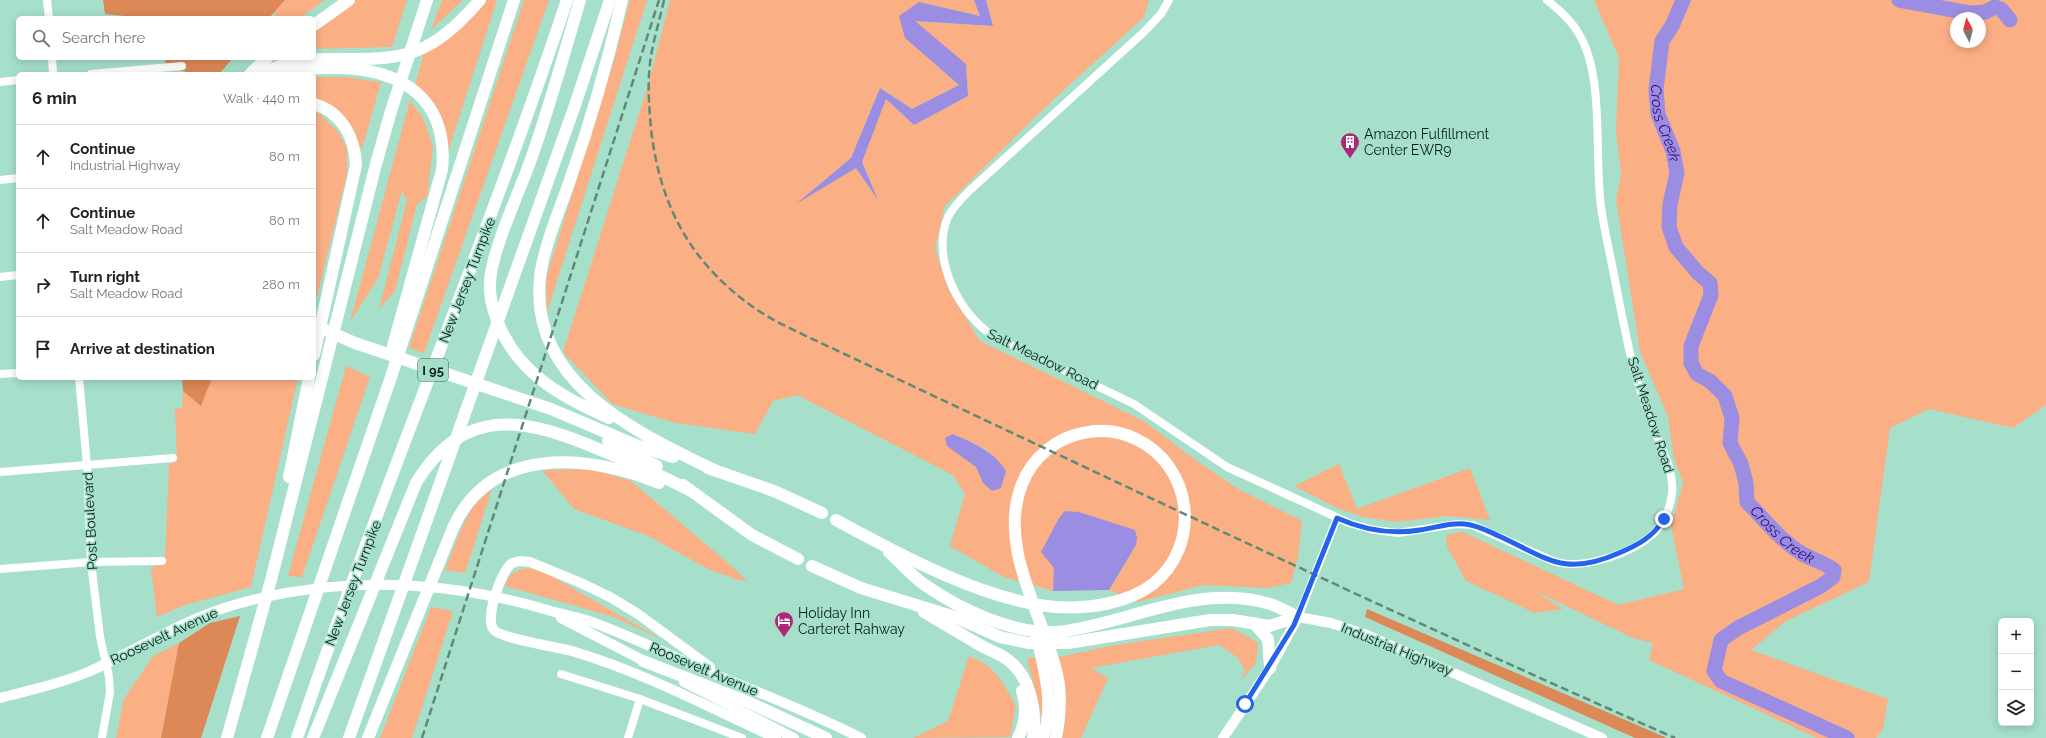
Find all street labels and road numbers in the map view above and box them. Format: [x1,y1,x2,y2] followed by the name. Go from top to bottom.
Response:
[436,215,498,345] street label: New Jersey Turnpike
[985,325,1101,393] street label: Salt Meadow Road
[1625,355,1677,475] street label: Salt Meadow Road
[418,359,448,381] road number: I 95
[79,472,101,570] street label: Post Boulevard
[322,518,384,648] street label: New Jersey Turnpike
[108,604,220,668] street label: Roosevelt Avenue
[1339,619,1455,679] street label: Industrial Highway
[647,639,761,699] street label: Roosevelt Avenue

